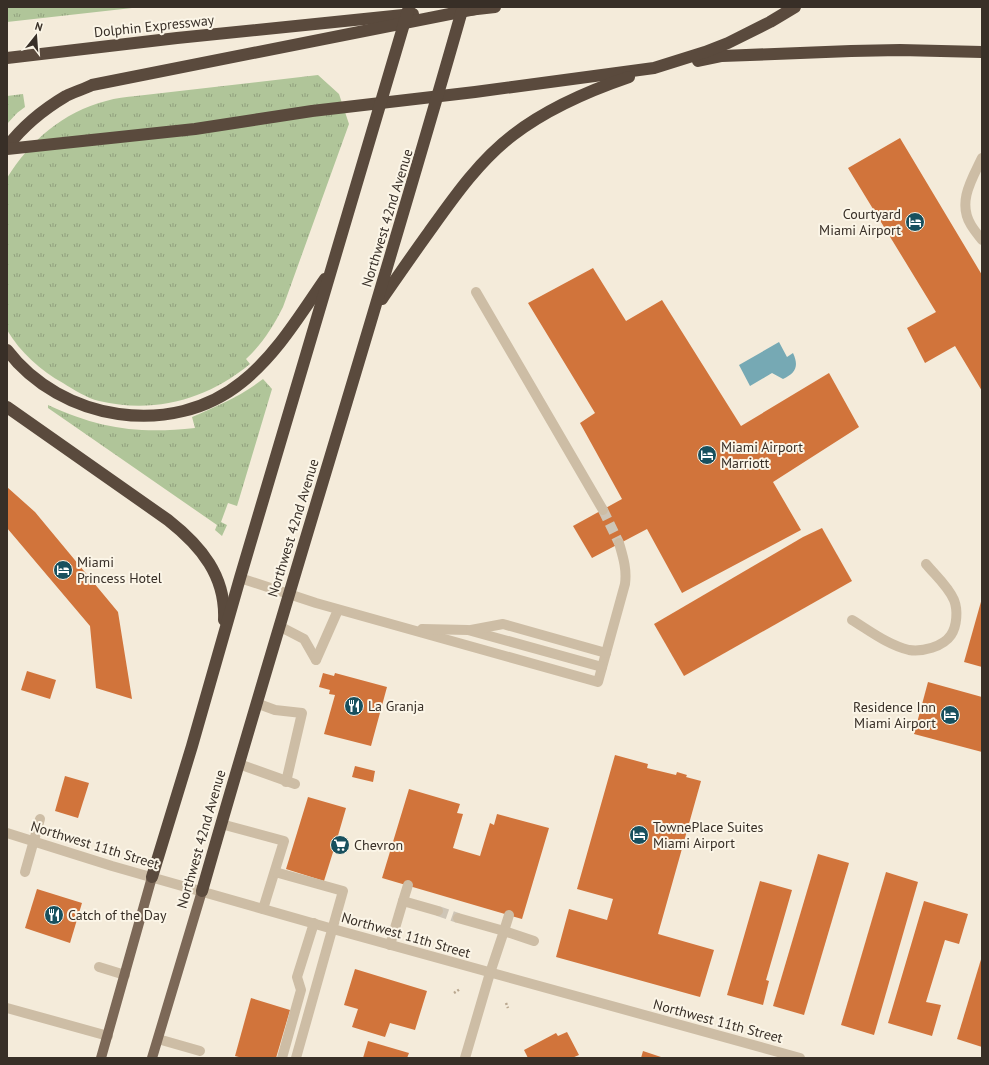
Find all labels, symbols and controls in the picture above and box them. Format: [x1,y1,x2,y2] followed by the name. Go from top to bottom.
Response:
[93,11,215,41] street label: Dolphin Expressway
[16,16,56,56] north arrow
[33,19,44,34] text: N
[357,147,417,289] street label: Northwest 42nd Avenue
[819,205,901,239] place label: Courtyard Miami Airport
[904,211,926,233] hotel icon: Courtyard Miami Airport
[721,438,803,472] place label: Miami Airport Marriott
[696,444,718,466] hotel icon: Miami Airport Marriott
[263,457,323,599] street label: Northwest 42nd Avenue
[77,553,162,587] place label: Miami Princess Hotel
[52,559,74,581] hotel icon: Miami Princess Hotel
[343,695,365,717] restaurant icon: La Granja
[368,697,424,715] place label: La Granja
[853,698,936,732] place label: Residence Inn Miami Airport
[939,704,961,726] hotel icon: Residence Inn Miami Airport
[173,767,229,911] street label: Northwest 42nd Avenue
[29,817,162,873] street label: Northwest 11th Street
[653,818,764,852] place label: TownePlace Suites Miami Airport
[628,824,650,846] hotel icon: TownePlace Suites Miami Airport
[329,834,351,856] supermarket icon: Chevron
[354,836,403,854] place label: Chevron
[43,904,65,926] restaurant icon: Catch of the Day
[68,906,167,924] place label: Catch of the Day
[339,908,473,962] street label: Northwest 11th Street
[651,995,785,1047] street label: Northwest 11th Street

